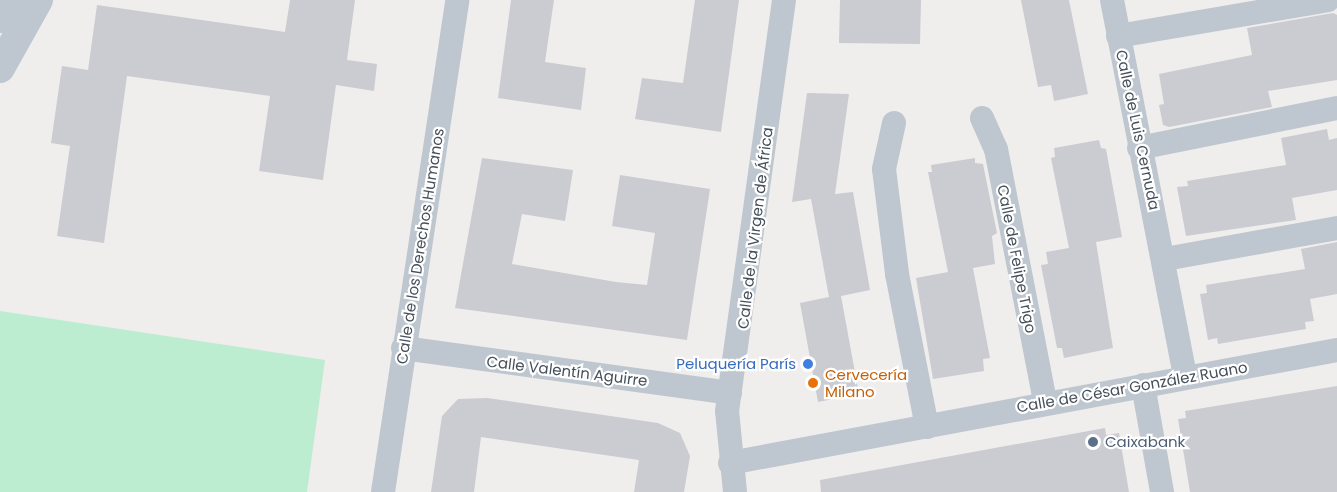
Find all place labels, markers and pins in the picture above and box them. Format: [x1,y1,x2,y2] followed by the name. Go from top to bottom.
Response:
[676,355,796,373] place label: Peluquería París
[801,357,815,371] marker: Peluquería París
[825,365,907,400] place label: Cervecería Milano
[806,376,820,390] marker: Cervecería Milano
[1105,433,1185,451] place label: Caixabank
[1086,435,1100,449] marker: Caixabank

